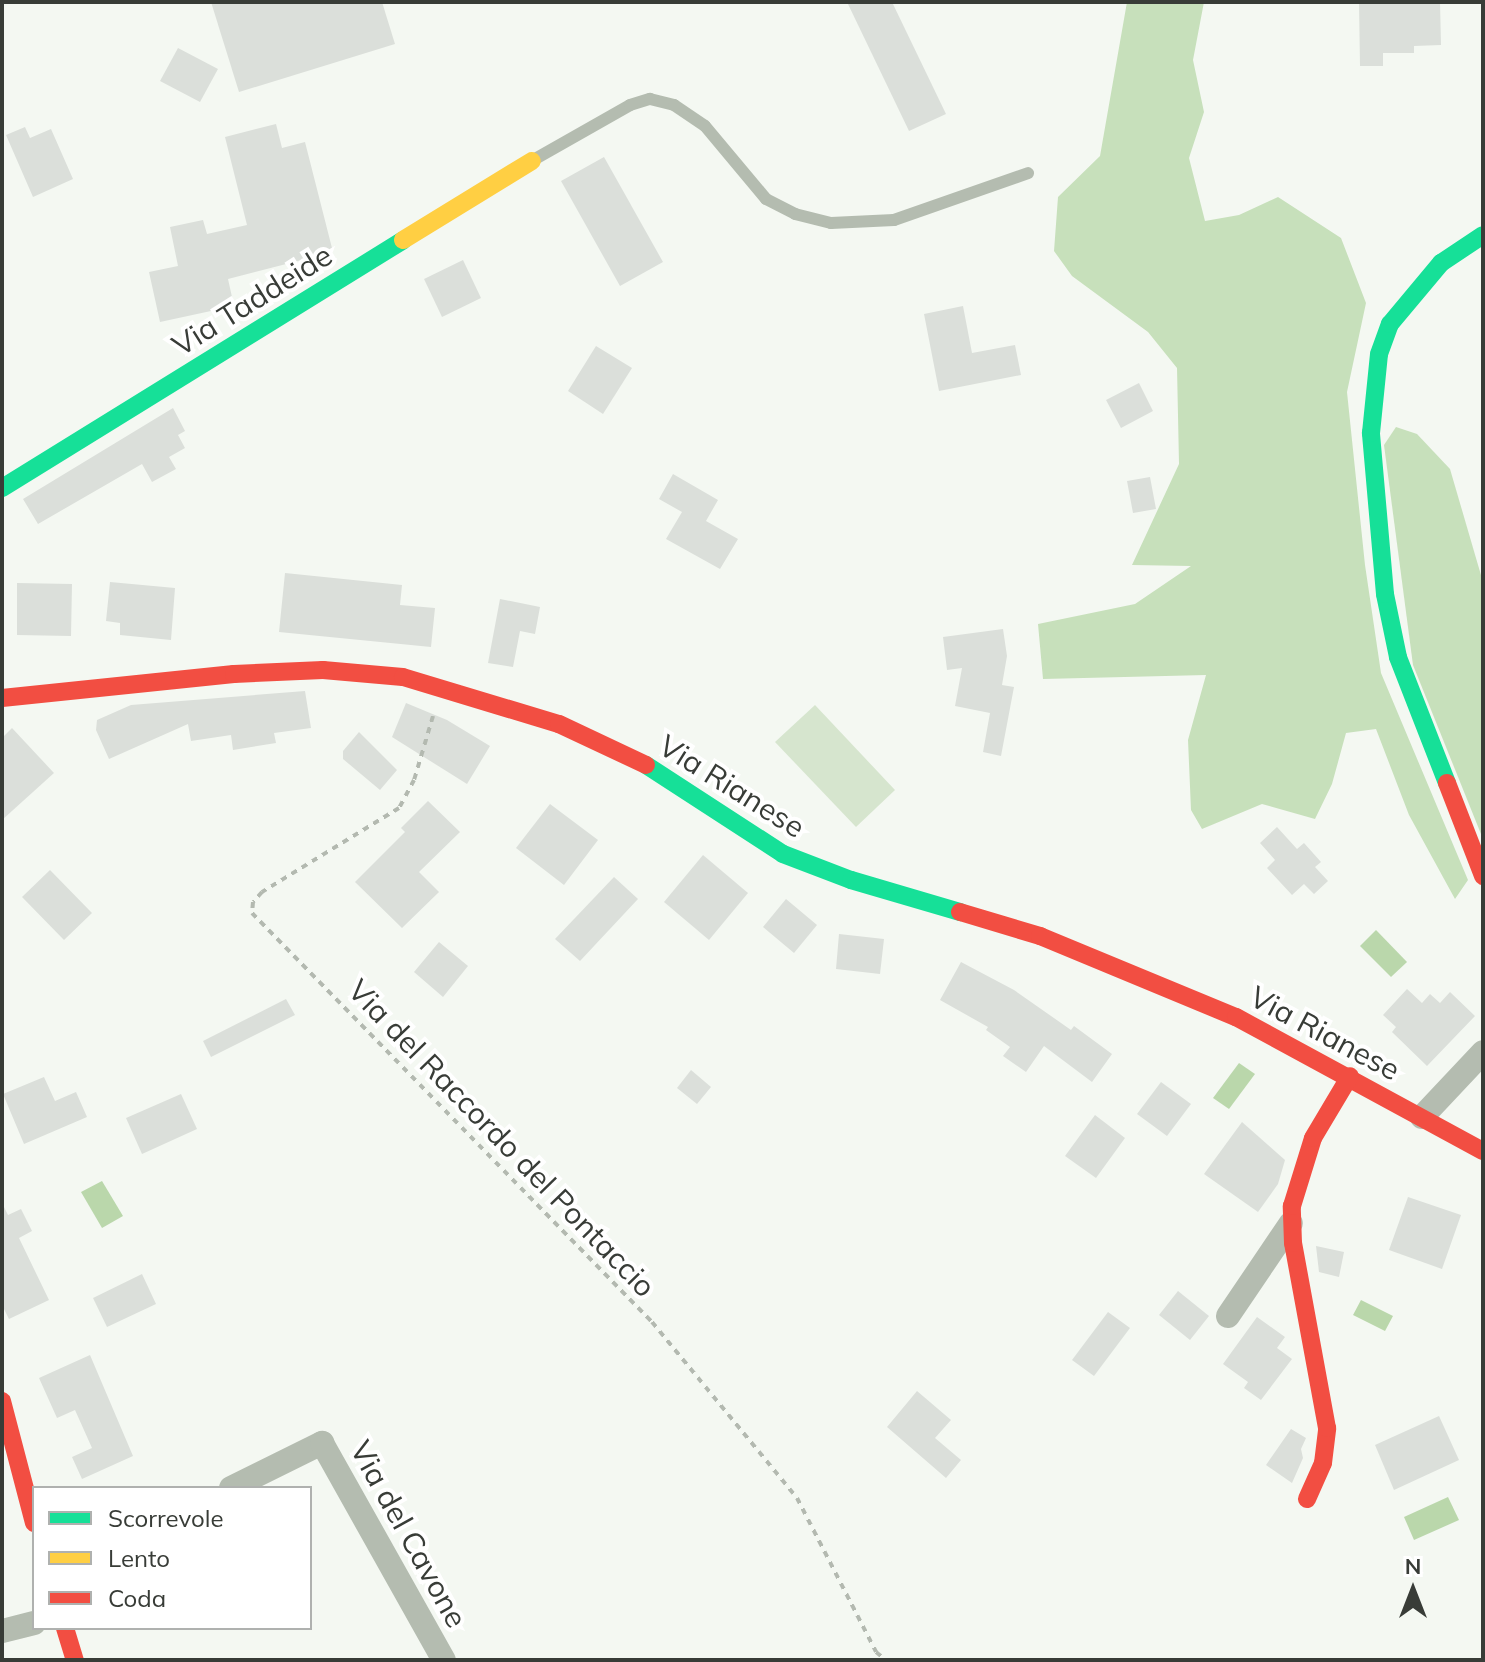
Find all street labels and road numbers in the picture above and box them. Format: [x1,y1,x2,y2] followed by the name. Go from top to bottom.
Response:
[165,237,339,363] street label: Via Taddeide
[653,727,811,845] street label: Via Rianese
[341,972,663,1304] street label: Via del Raccordo del Pontaccio
[1244,978,1406,1088] street label: Via Rianese
[343,1434,475,1634] street label: Via del Cavone

